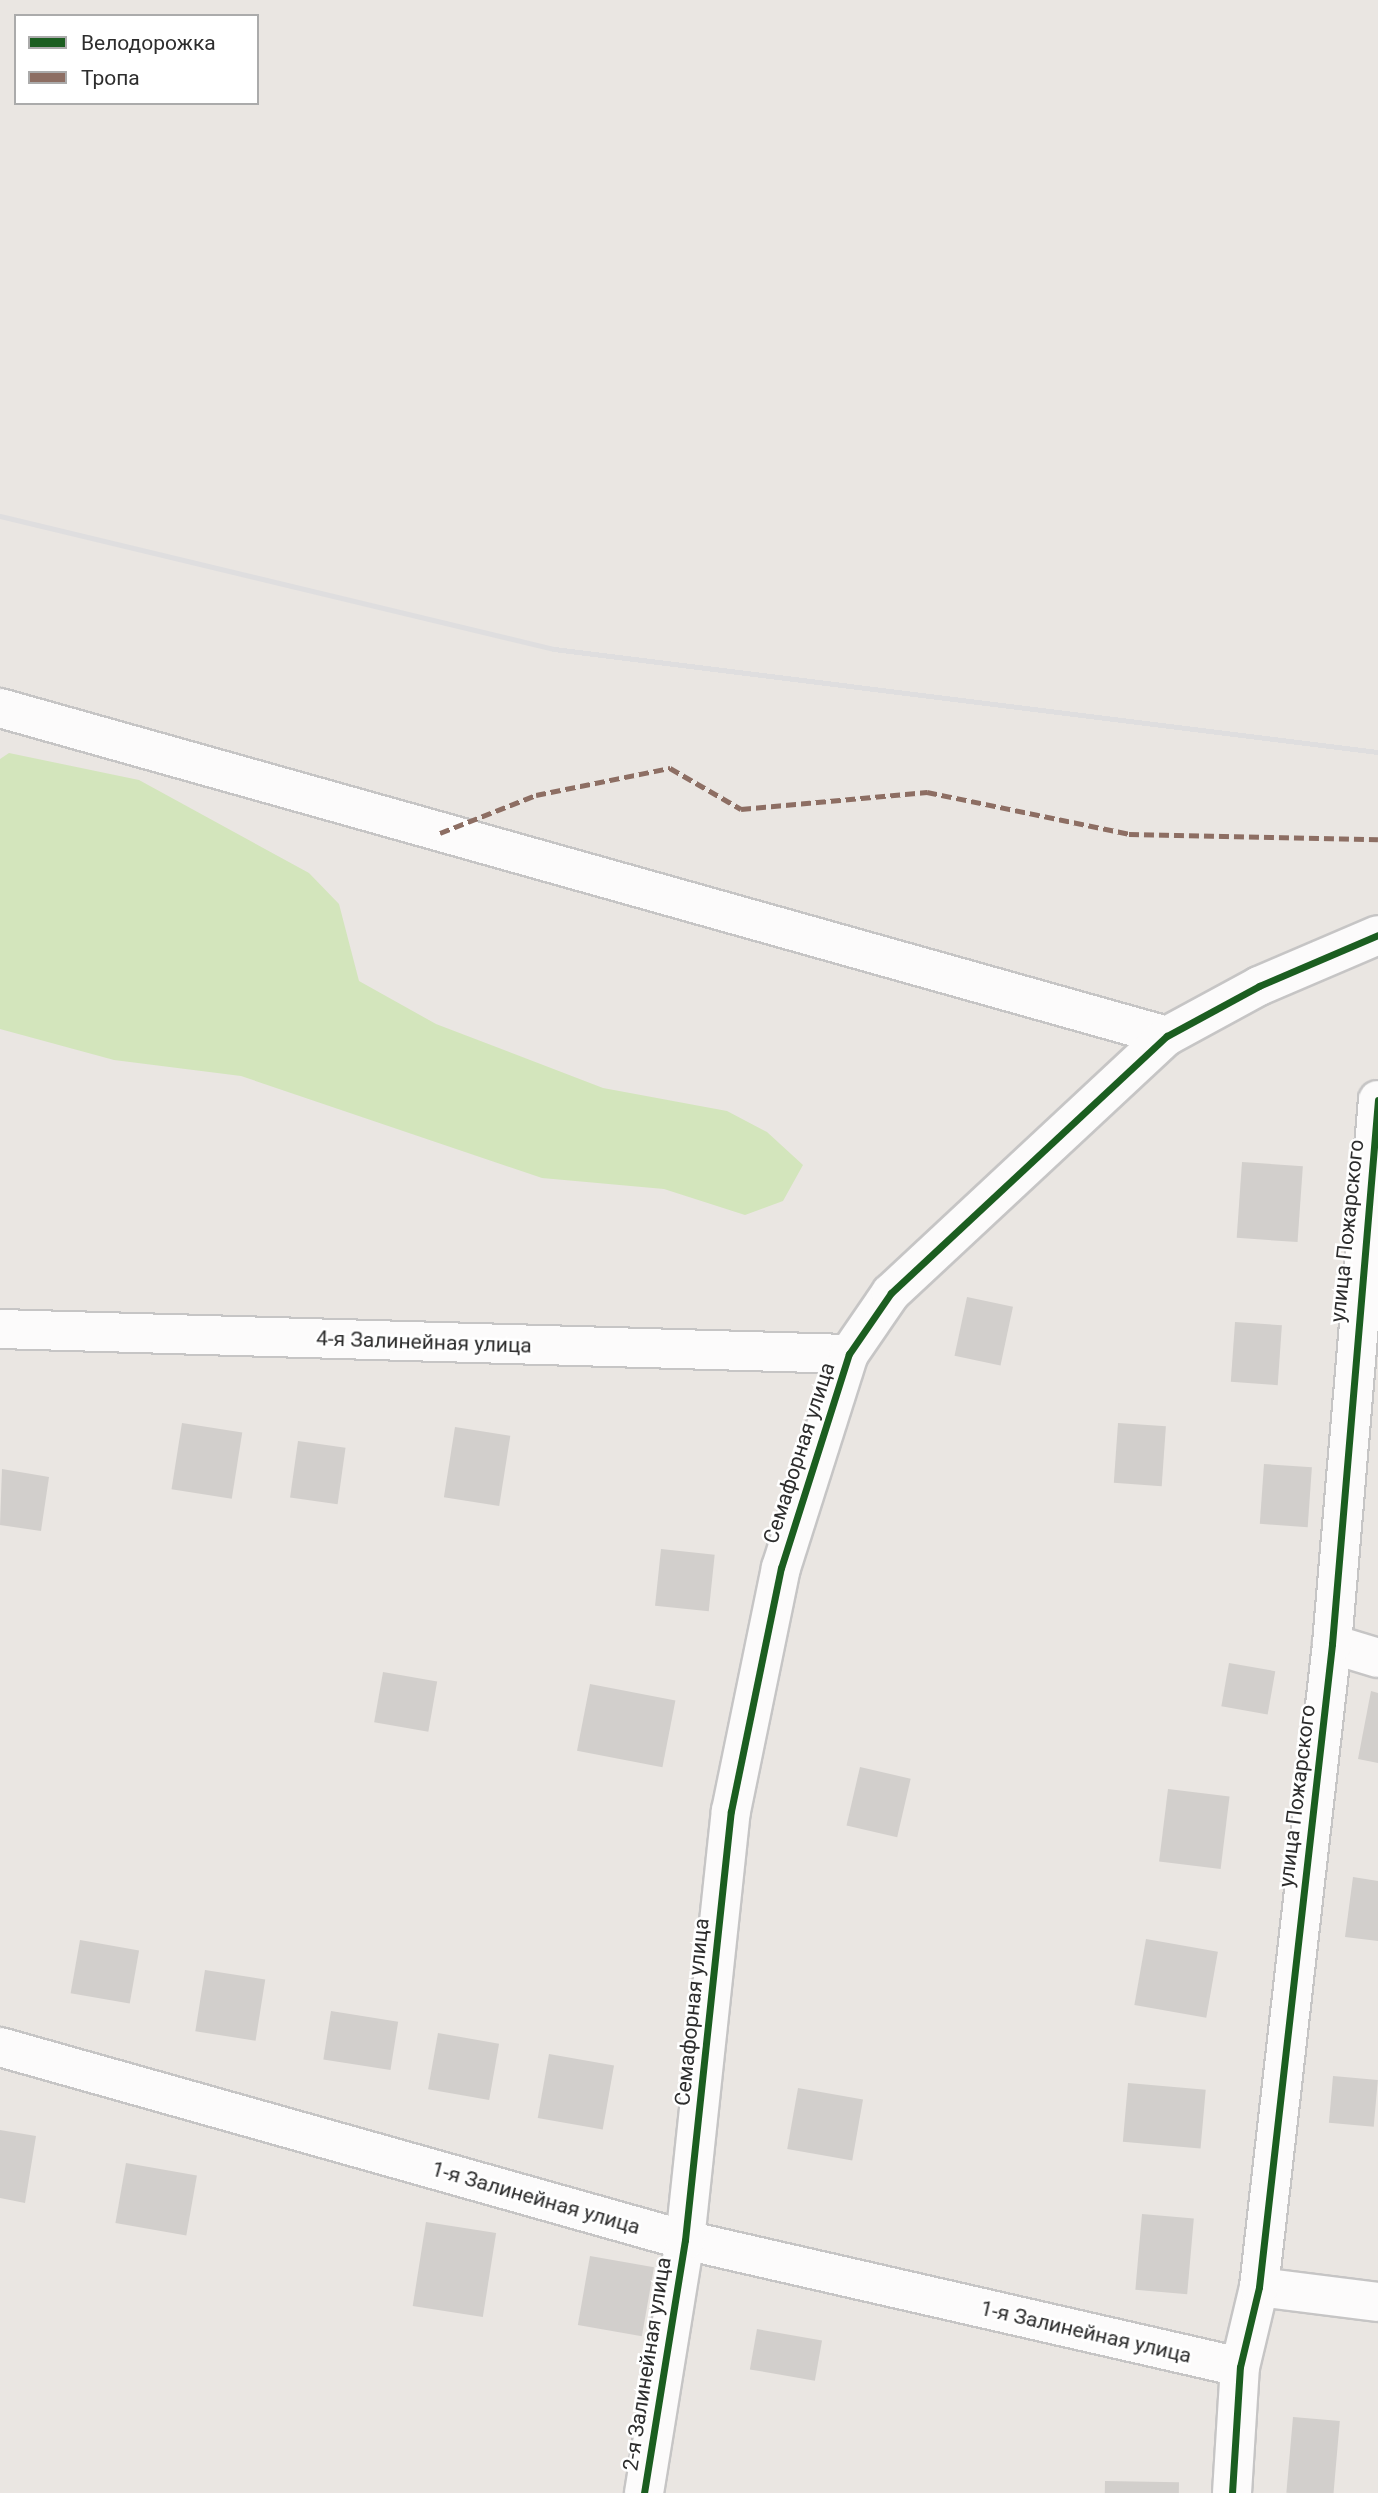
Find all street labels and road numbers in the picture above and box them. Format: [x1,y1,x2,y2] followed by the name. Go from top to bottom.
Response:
[1325,1138,1369,1324] street label: улица Пожарского
[316,1326,532,1358] street label: 4-я Залинейная улица
[758,1359,840,1547] street label: Семафорная улица
[1273,1703,1321,1889] street label: улица Пожарского
[670,1917,714,2107] street label: Семафорная улица
[429,2156,643,2240] street label: 1-я Залинейная улица
[618,2255,676,2473] street label: 2-я Залинейная улица
[978,2295,1194,2369] street label: 1-я Залинейная улица

